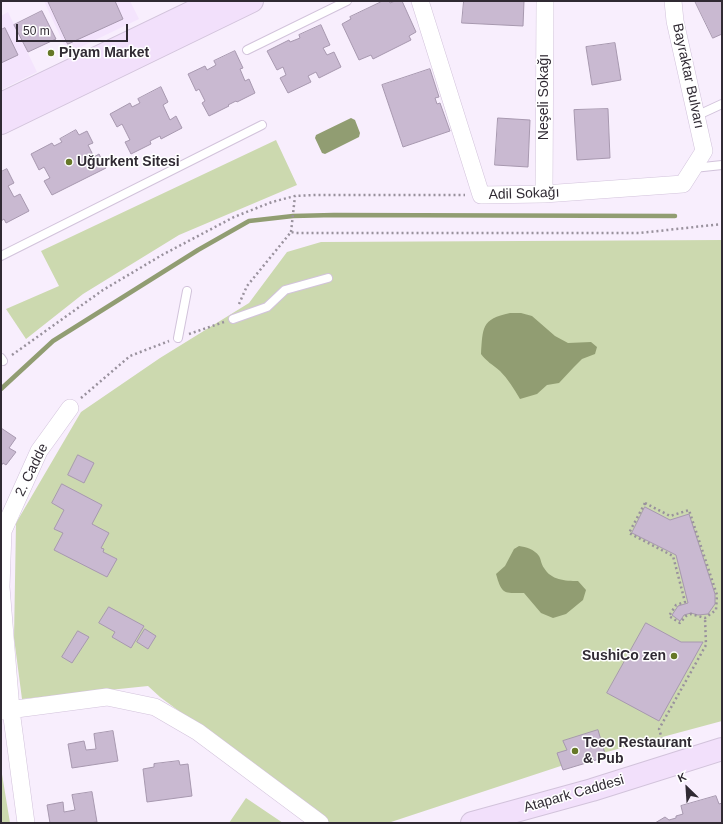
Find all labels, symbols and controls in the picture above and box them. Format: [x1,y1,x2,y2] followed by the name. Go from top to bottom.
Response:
[18,16,130,42] scale bar
[669,22,707,130] street label: Bayraktar Bulvarı
[23,24,50,38] text: 50 m
[59,45,149,61] place label: Piyam Market
[46,48,56,58] marker: Piyam Market
[536,54,552,140] street label: Neşeli Sokağı
[77,154,180,170] place label: Uğurkent Sitesi
[64,157,74,167] marker: Uğurkent Sitesi
[488,184,560,204] street label: Adil Sokağı
[12,441,52,499] street label: 2. Cadde
[582,648,666,664] place label: SushiCo zen
[669,651,679,661] marker: SushiCo zen
[583,735,692,768] place label: Teeo Restaurant & Pub
[570,746,580,756] marker: Teeo Restaurant & Pub
[667,768,707,808] north arrow
[676,770,688,784] text: K
[522,772,626,816] street label: Atapark Caddesi

